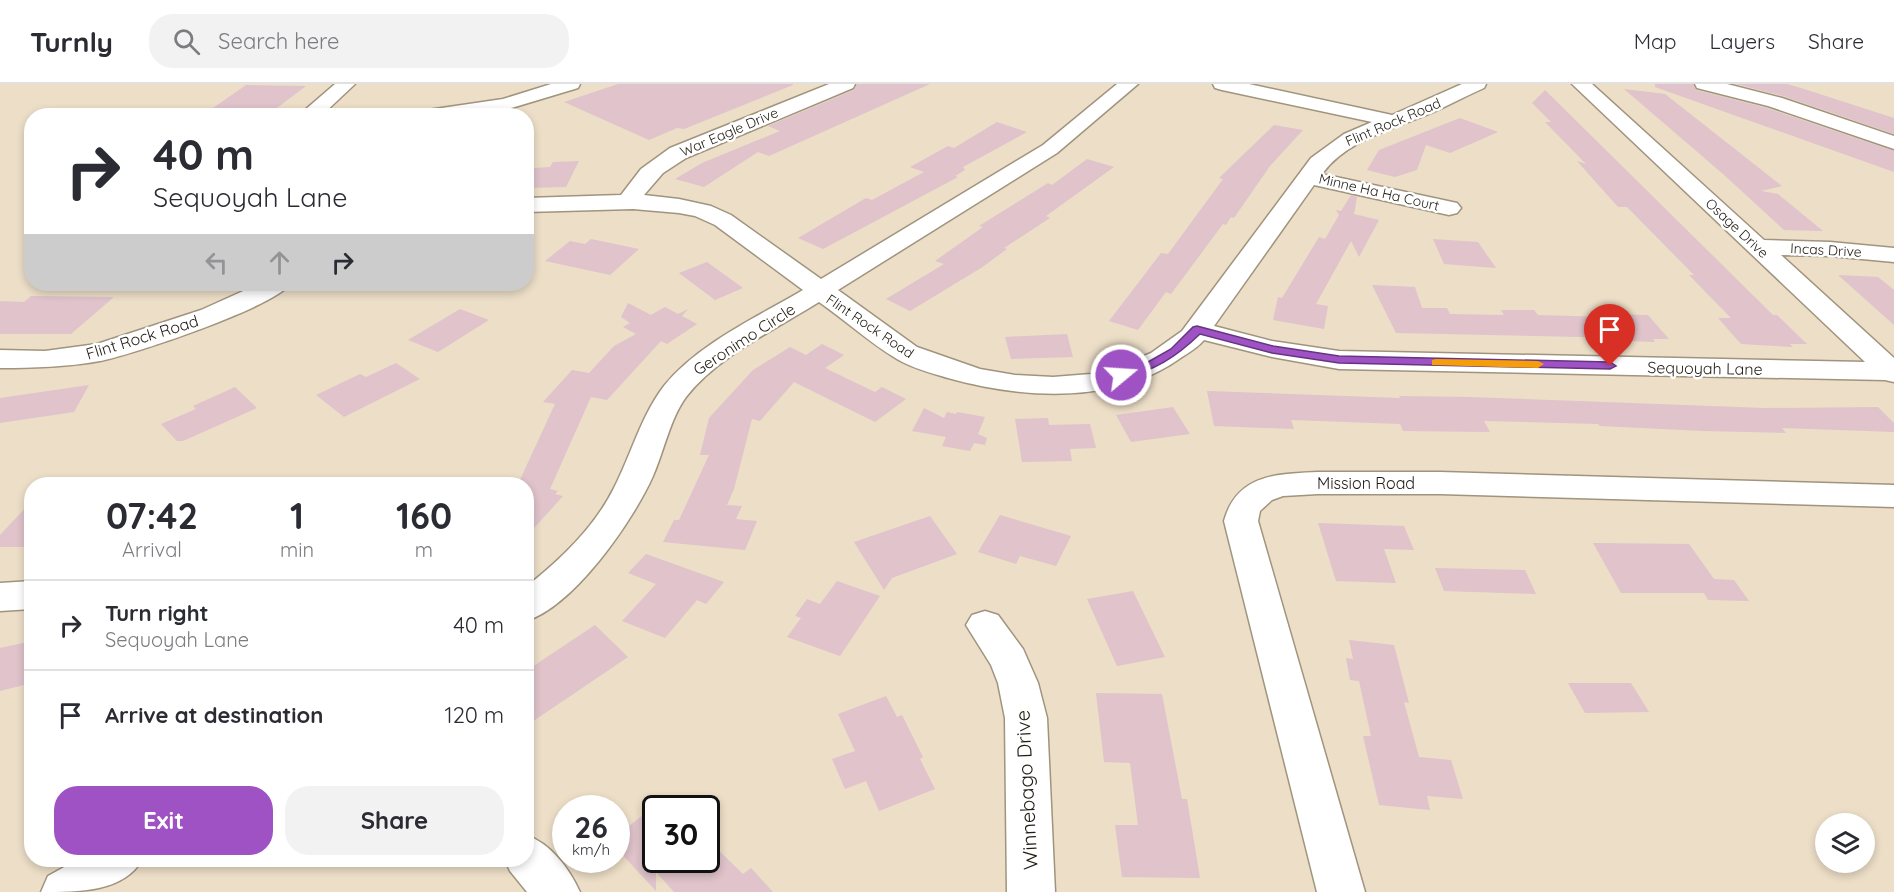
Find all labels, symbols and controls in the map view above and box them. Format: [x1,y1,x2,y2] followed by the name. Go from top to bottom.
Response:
[149,14,569,68] search box
[30,24,113,59] text: Turnly
[170,25,203,58] icon: search
[218,27,339,55] text: Search here
[1634,28,1677,54] text: Map
[1710,28,1775,54] text: Layers
[1808,28,1864,54] text: Share
[1343,94,1443,150] street label: Flint Rock Road
[677,103,781,161] street label: War Eagle Drive
[153,128,254,181] text: 40 m
[54,132,132,210] icon: right
[1317,169,1441,215] street label: Minne Ha Ha Court
[153,180,347,214] text: Sequoyah Lane
[1702,194,1772,262] street label: Osage Drive
[1790,239,1862,261] street label: Incas Drive
[200,246,233,279] icon: left
[263,246,296,279] icon: ahead
[326,246,359,279] icon: right
[823,290,917,362] street label: Flint Rock Road
[689,299,799,379] street label: Geronimo Circle
[1584,304,1635,366] pin
[83,310,201,364] street label: Flint Rock Road
[1593,313,1626,346] icon: arrive
[1089,343,1153,407] position arrow
[1647,357,1763,379] street label: Sequoyah Lane
[1317,473,1415,493] street label: Mission Road
[106,493,198,538] text: 07:42
[290,493,304,538] text: 1
[396,493,452,538] text: 160
[122,537,182,562] text: Arrival
[280,537,314,562] text: min
[415,537,433,562] text: m
[105,599,209,627] text: Turn right
[54,609,87,642] icon: right
[453,611,504,639] text: 40 m
[105,627,249,652] text: Sequoyah Lane
[54,699,87,732] icon: arrive
[105,701,323,729] text: Arrive at destination
[445,701,504,729] text: 120 m
[1009,709,1043,871] street label: Winnebago Drive
[54,786,273,855] button: Exit
[285,786,504,855] button: Share
[642,795,720,873] speed limit sign: 30
[574,808,608,846] text: 26
[1815,813,1875,873] map controls
[1815,813,1875,873] button: layers
[572,840,610,859] text: km/h

